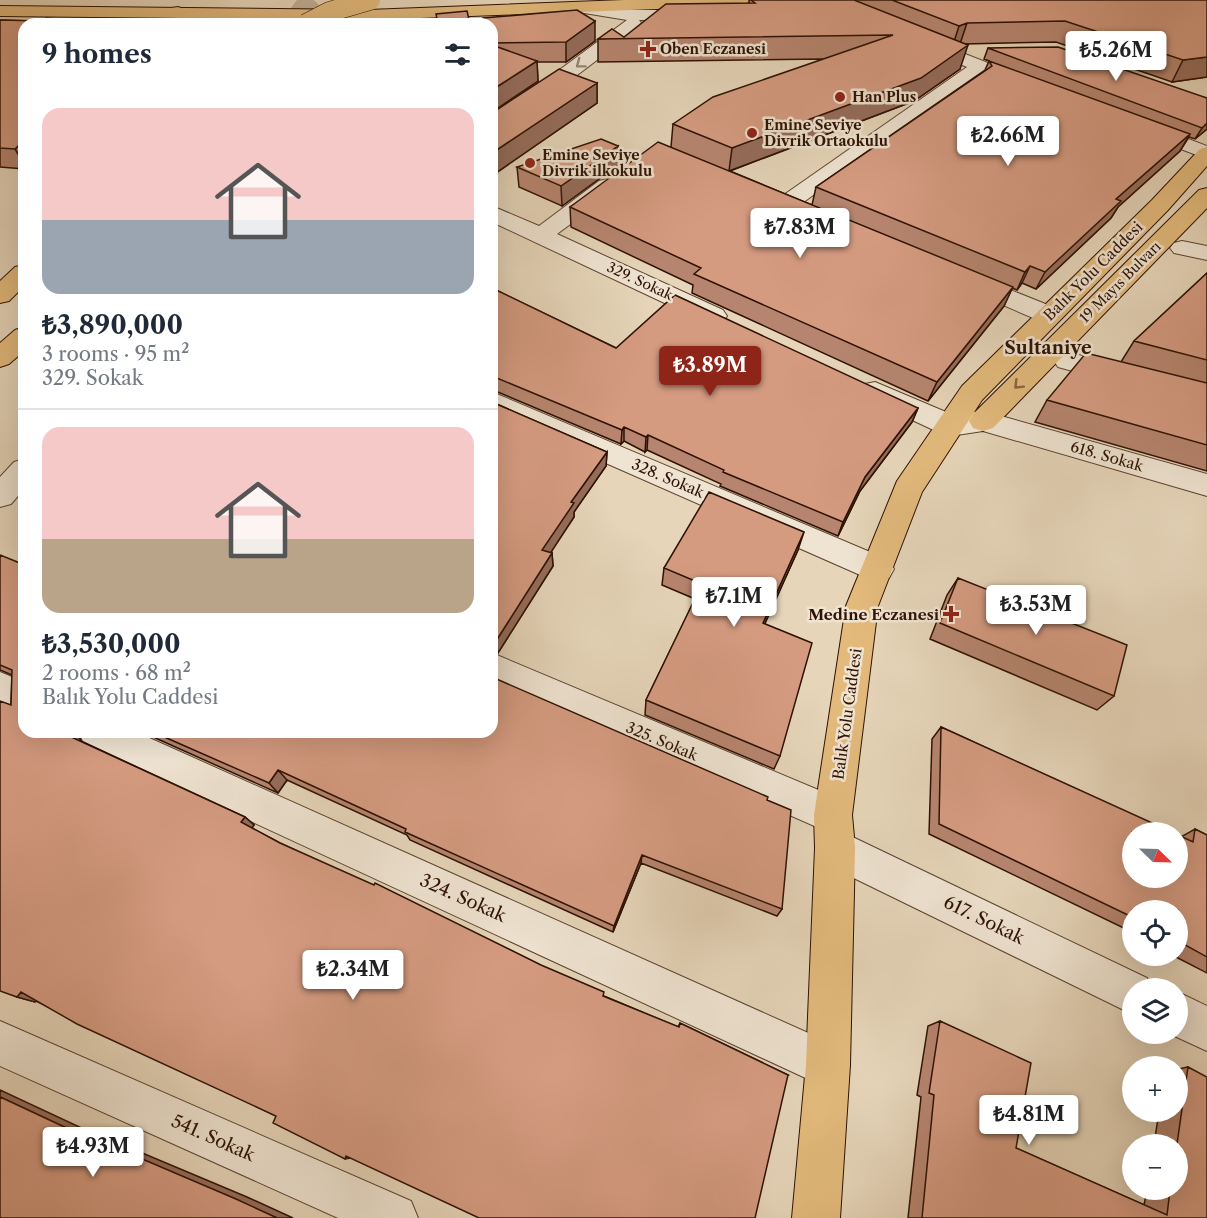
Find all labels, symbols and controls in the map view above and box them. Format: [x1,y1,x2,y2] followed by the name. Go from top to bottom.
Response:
[1067,31,1165,82] pin: ₺5.26M
[42,38,152,70] text: 9 homes
[441,38,474,71] icon: filters
[1079,38,1153,62] text: ₺5.26M
[660,40,766,58] place label: Oben Eczanesi
[641,42,655,56] marker: Oben Eczanesi
[576,57,587,68] one-way arrow
[852,88,916,106] place label: Han Plus
[833,90,847,104] marker: Han Plus
[764,116,888,150] place label: Emine Seviye Divrik Ortaokulu
[959,116,1057,167] pin: ₺2.66M
[971,123,1045,147] text: ₺2.66M
[745,126,759,140] marker: Emine Seviye Divrik Ortaokulu
[542,146,652,180] place label: Emine Seviye Divrik ilkokulu
[204,147,312,255] icon: home
[523,156,537,170] marker: Emine Seviye Divrik ilkokulu
[751,208,849,259] pin: ₺7.83M
[764,215,836,239] text: ₺7.83M
[1040,217,1147,324] street label: Balık Yolu Caddesi
[1075,237,1165,327] street label: 19 Mayıs Bulvarı
[604,258,677,305] street label: 329. Sokak
[42,309,183,341] text: ₺3,890,000
[1004,337,1092,359] district label: Sultaniye
[42,342,189,366] text: 3 rooms · 95 m²
[661,346,759,397] pin: ₺3.89M
[673,353,747,377] text: ₺3.89M
[42,366,143,390] text: 329. Sokak
[1015,378,1026,389] one-way arrow
[1068,437,1147,476] street label: 618. Sokak
[629,454,708,502] street label: 328. Sokak
[204,466,312,574] icon: home
[692,577,776,628] pin: ₺7.1M
[706,584,762,608] text: ₺7.1M
[987,585,1085,636] pin: ₺3.53M
[1000,592,1072,616] text: ₺3.53M
[808,605,940,624] place label: Medine Eczanesi
[944,607,958,621] marker: Medine Eczanesi
[42,628,181,660] text: ₺3,530,000
[828,647,866,781] street label: Balık Yolu Caddesi
[42,661,191,685] text: 2 rooms · 68 m²
[42,685,218,709] text: Balık Yolu Caddesi
[623,717,702,765] street label: 325. Sokak
[1122,822,1188,888] north arrow
[1122,822,1188,1200] map controls
[417,869,511,927] street label: 324. Sokak
[940,891,1029,950] street label: 617. Sokak
[1122,900,1188,966] button: locate
[304,950,402,1001] pin: ₺2.34M
[316,957,390,981] text: ₺2.34M
[1122,978,1188,1044] button: layers
[1122,1056,1188,1122] button: +
[980,1095,1078,1146] pin: ₺4.81M
[993,1102,1065,1126] text: ₺4.81M
[168,1110,260,1167] street label: 541. Sokak
[44,1127,142,1178] pin: ₺4.93M
[57,1134,129,1158] text: ₺4.93M
[1122,1134,1188,1200] button: −

